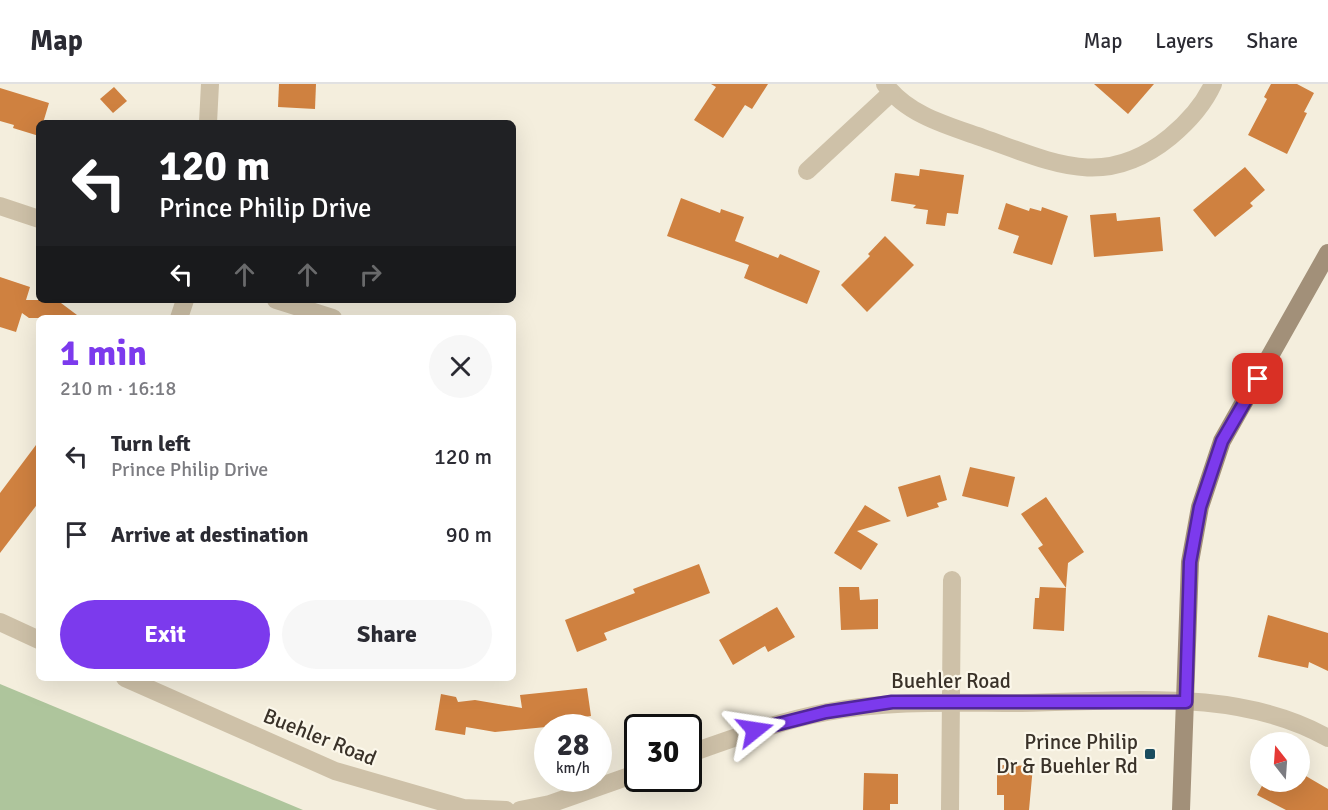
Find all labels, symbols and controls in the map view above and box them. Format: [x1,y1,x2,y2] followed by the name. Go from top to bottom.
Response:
[30,24,83,58] text: Map
[1084,28,1122,54] text: Map
[1155,28,1213,54] text: Layers
[1246,28,1298,54] text: Share
[159,141,270,192] text: 120 m
[60,144,138,222] icon: left
[159,192,371,225] text: Prince Philip Drive
[165,258,198,291] icon: left
[228,258,261,291] icon: ahead
[291,258,324,291] icon: ahead
[354,258,387,291] icon: right
[60,331,147,376] text: 1 min
[429,335,492,398] button: close
[1232,353,1283,404] pin
[1241,362,1274,395] icon: arrive
[60,376,176,401] text: 210 m · 16:18
[111,430,191,457] text: Turn left
[60,440,93,473] icon: left
[434,443,492,470] text: 120 m
[111,457,268,482] text: Prince Philip Drive
[60,518,93,551] icon: arrive
[111,521,308,548] text: Arrive at destination
[446,521,492,548] text: 90 m
[60,600,270,669] button: Exit
[282,600,492,669] button: Share
[891,668,1011,694] street label: Buehler Road
[723,698,787,762] position arrow
[260,702,380,772] street label: Buehler Road
[624,714,702,792] speed limit sign: 30
[557,727,589,764] text: 28
[996,729,1138,779] place label: Prince Philip Dr & Buehler Rd
[1250,732,1310,792] north arrow
[1250,732,1310,792] map controls
[1143,747,1157,761] marker: Prince Philip Dr & Buehler Rd
[556,759,590,777] text: km/h

